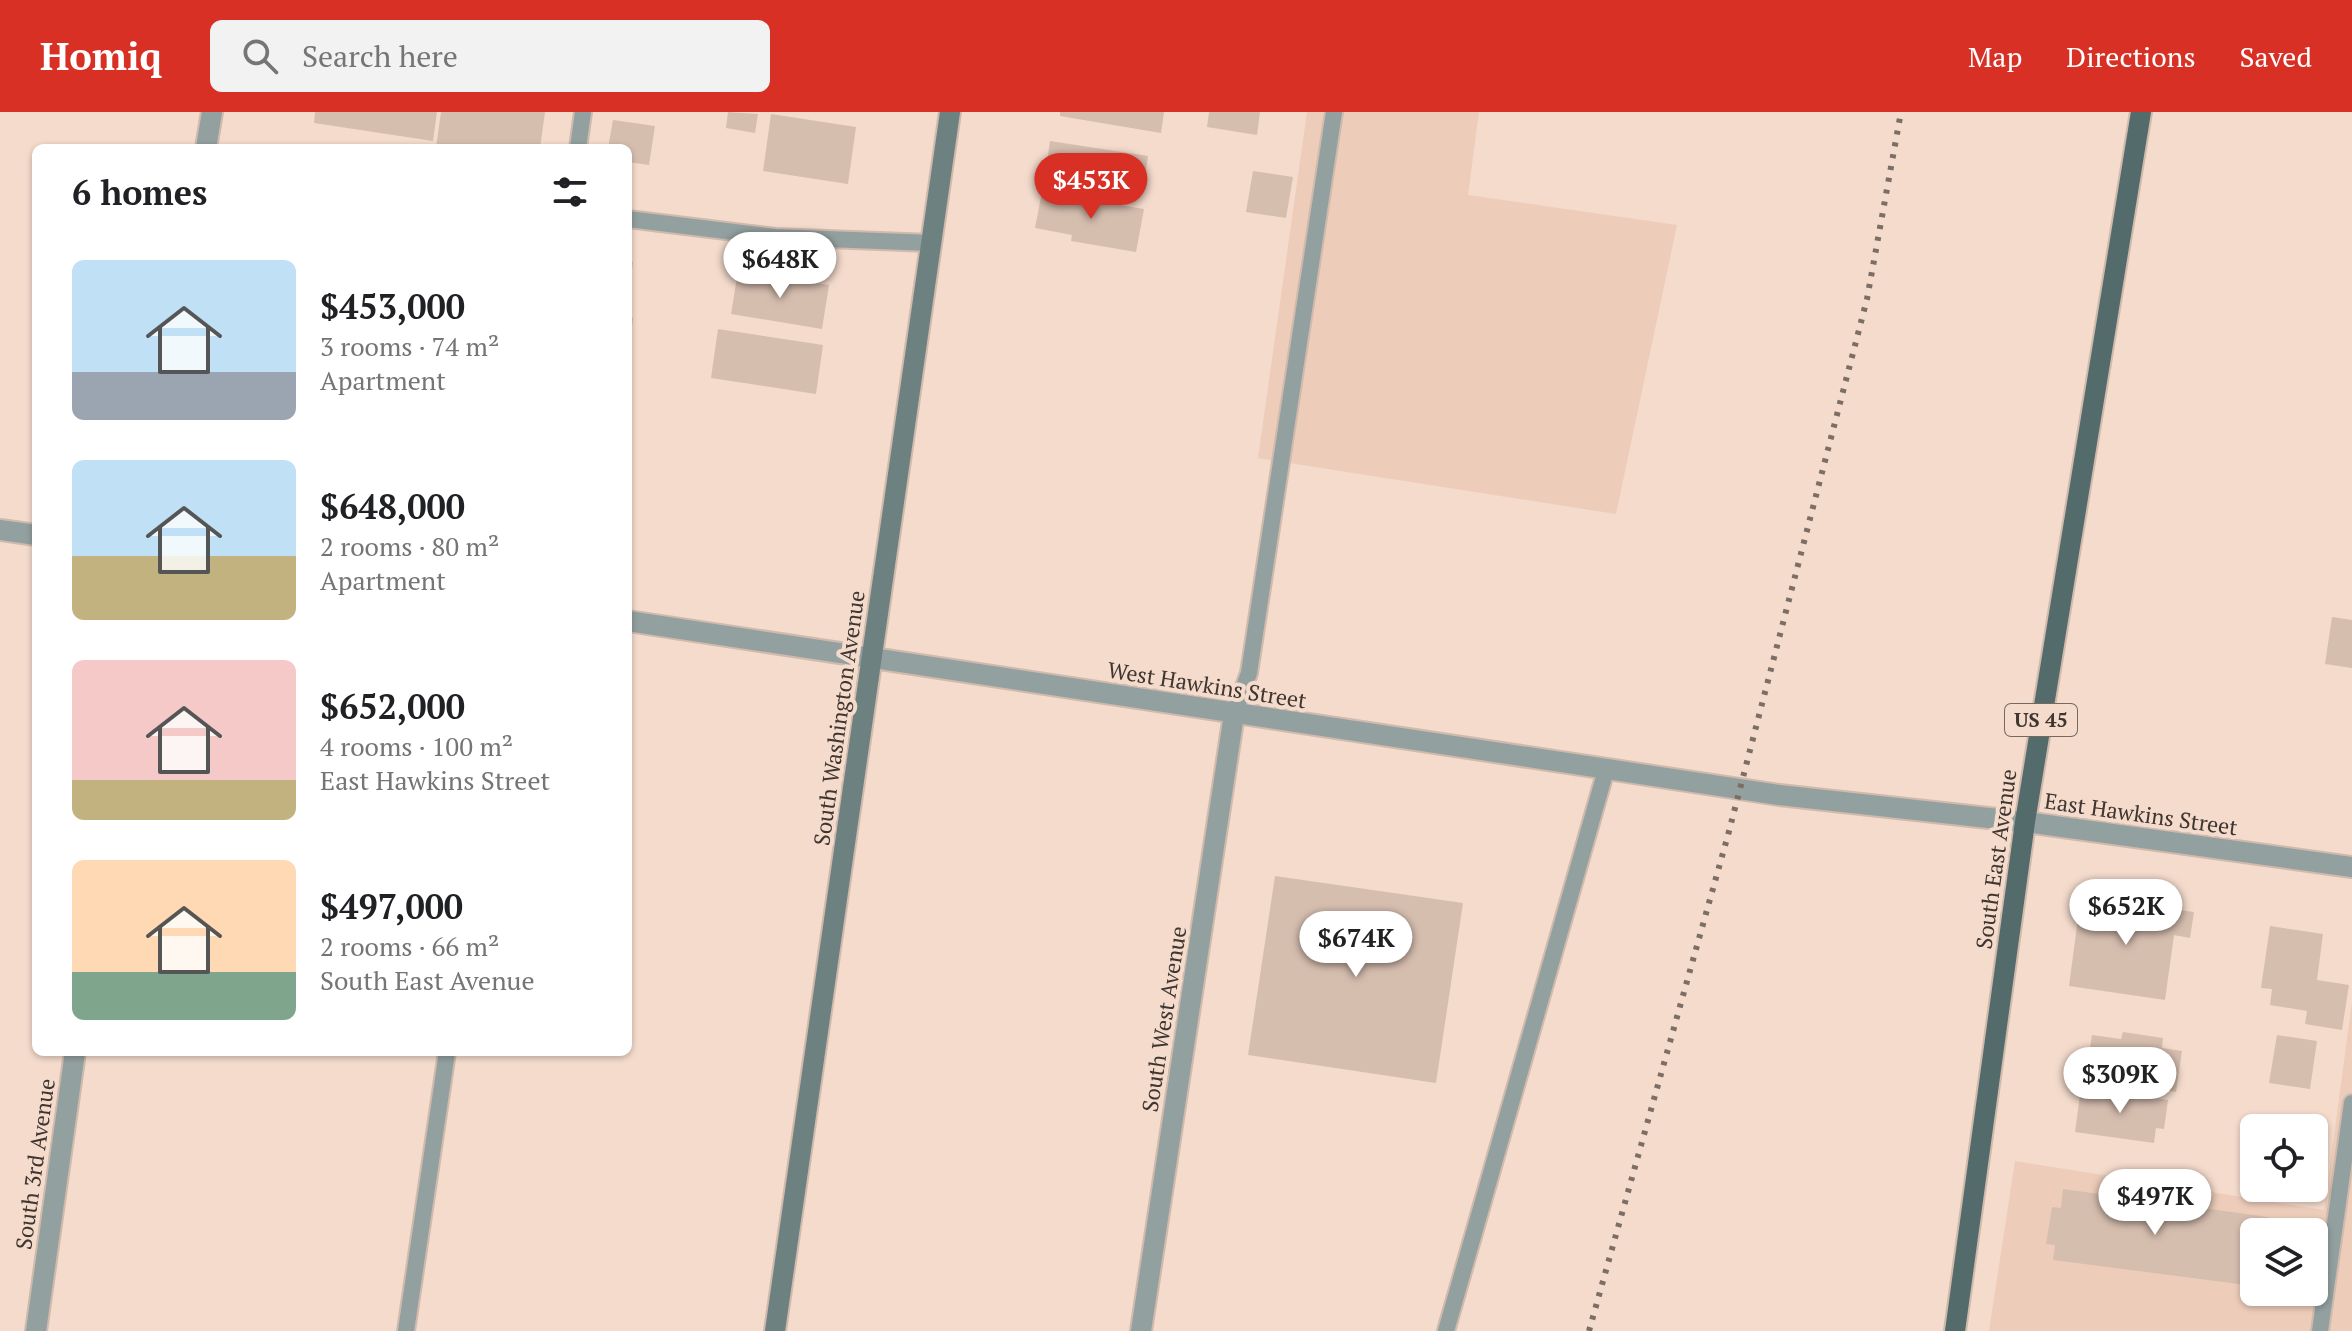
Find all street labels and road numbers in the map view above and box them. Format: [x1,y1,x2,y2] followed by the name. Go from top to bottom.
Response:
[806,589,871,847] street label: South Washington Avenue
[1106,654,1309,715] street label: West Hawkins Street
[2005,704,2077,736] road number: US 45
[1969,767,2022,951] street label: South East Avenue
[2043,786,2239,841] street label: East Hawkins Street
[1134,924,1193,1114] street label: South West Avenue
[8,1077,61,1251] street label: South 3rd Avenue

